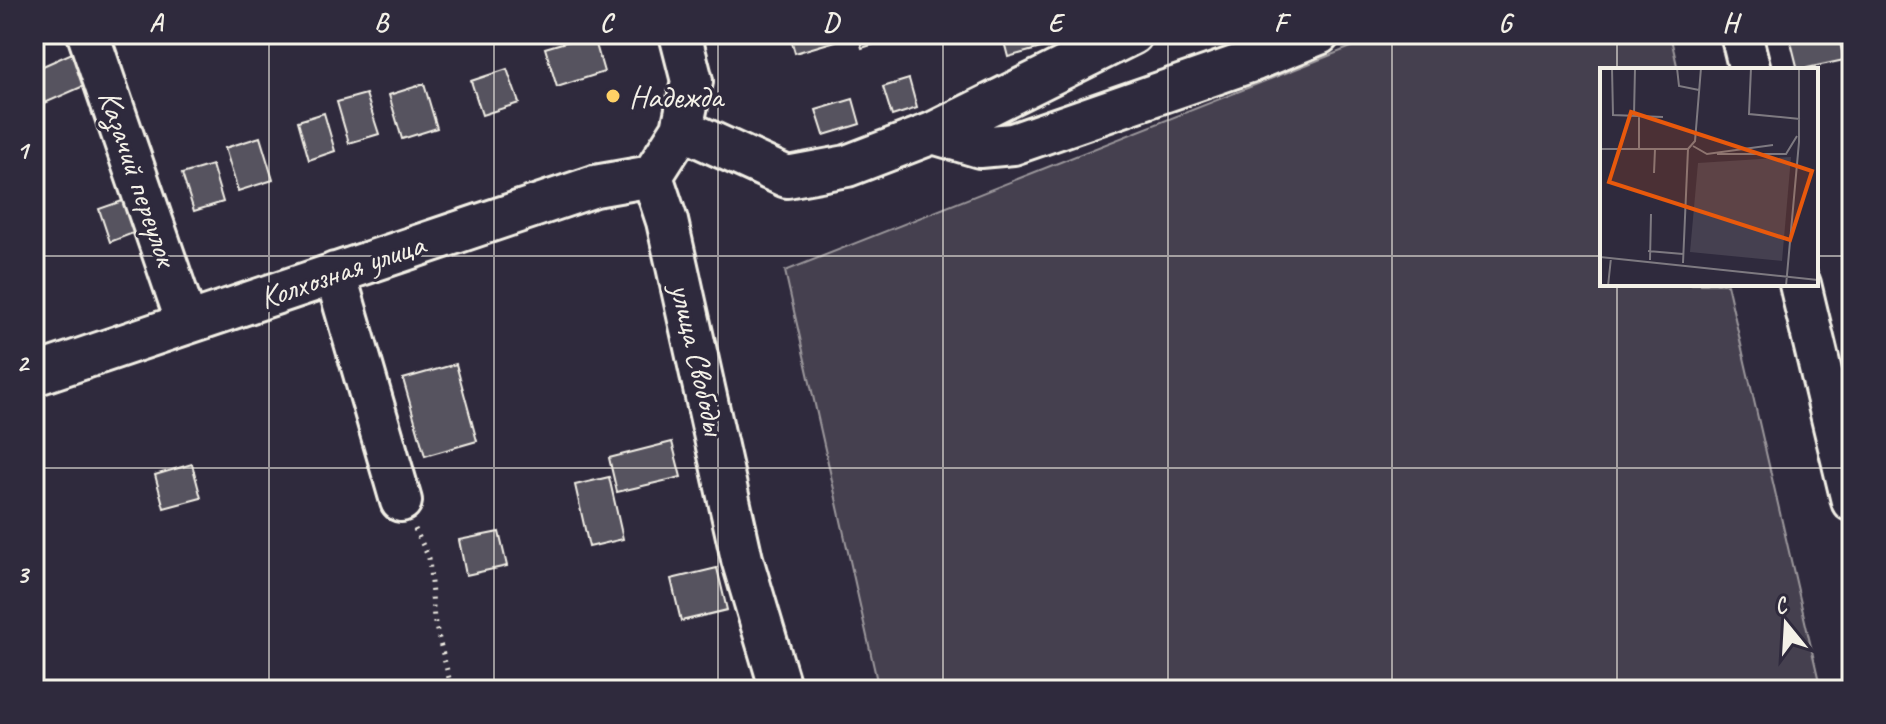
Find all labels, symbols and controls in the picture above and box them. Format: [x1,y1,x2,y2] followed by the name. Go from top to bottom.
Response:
[149,6,164,39] text: A
[374,6,390,39] text: B
[600,6,616,39] text: C
[823,6,841,39] text: D
[1048,6,1066,39] text: E
[1274,6,1292,39] text: F
[1499,6,1515,39] text: G
[1723,6,1743,39] text: H
[1600,68,1818,286] inset map
[629,76,726,117] place label: Надежда
[89,85,188,274] street label: Казачий переулок
[604,87,622,105] marker: Надежда
[16,134,31,167] text: 1
[254,223,432,318] street label: Колхозная улица
[660,277,736,441] street label: улица Свободы
[16,346,30,379] text: 2
[16,558,30,591] text: 3
[1746,584,1826,664] north arrow
[1771,590,1793,621] text: С

